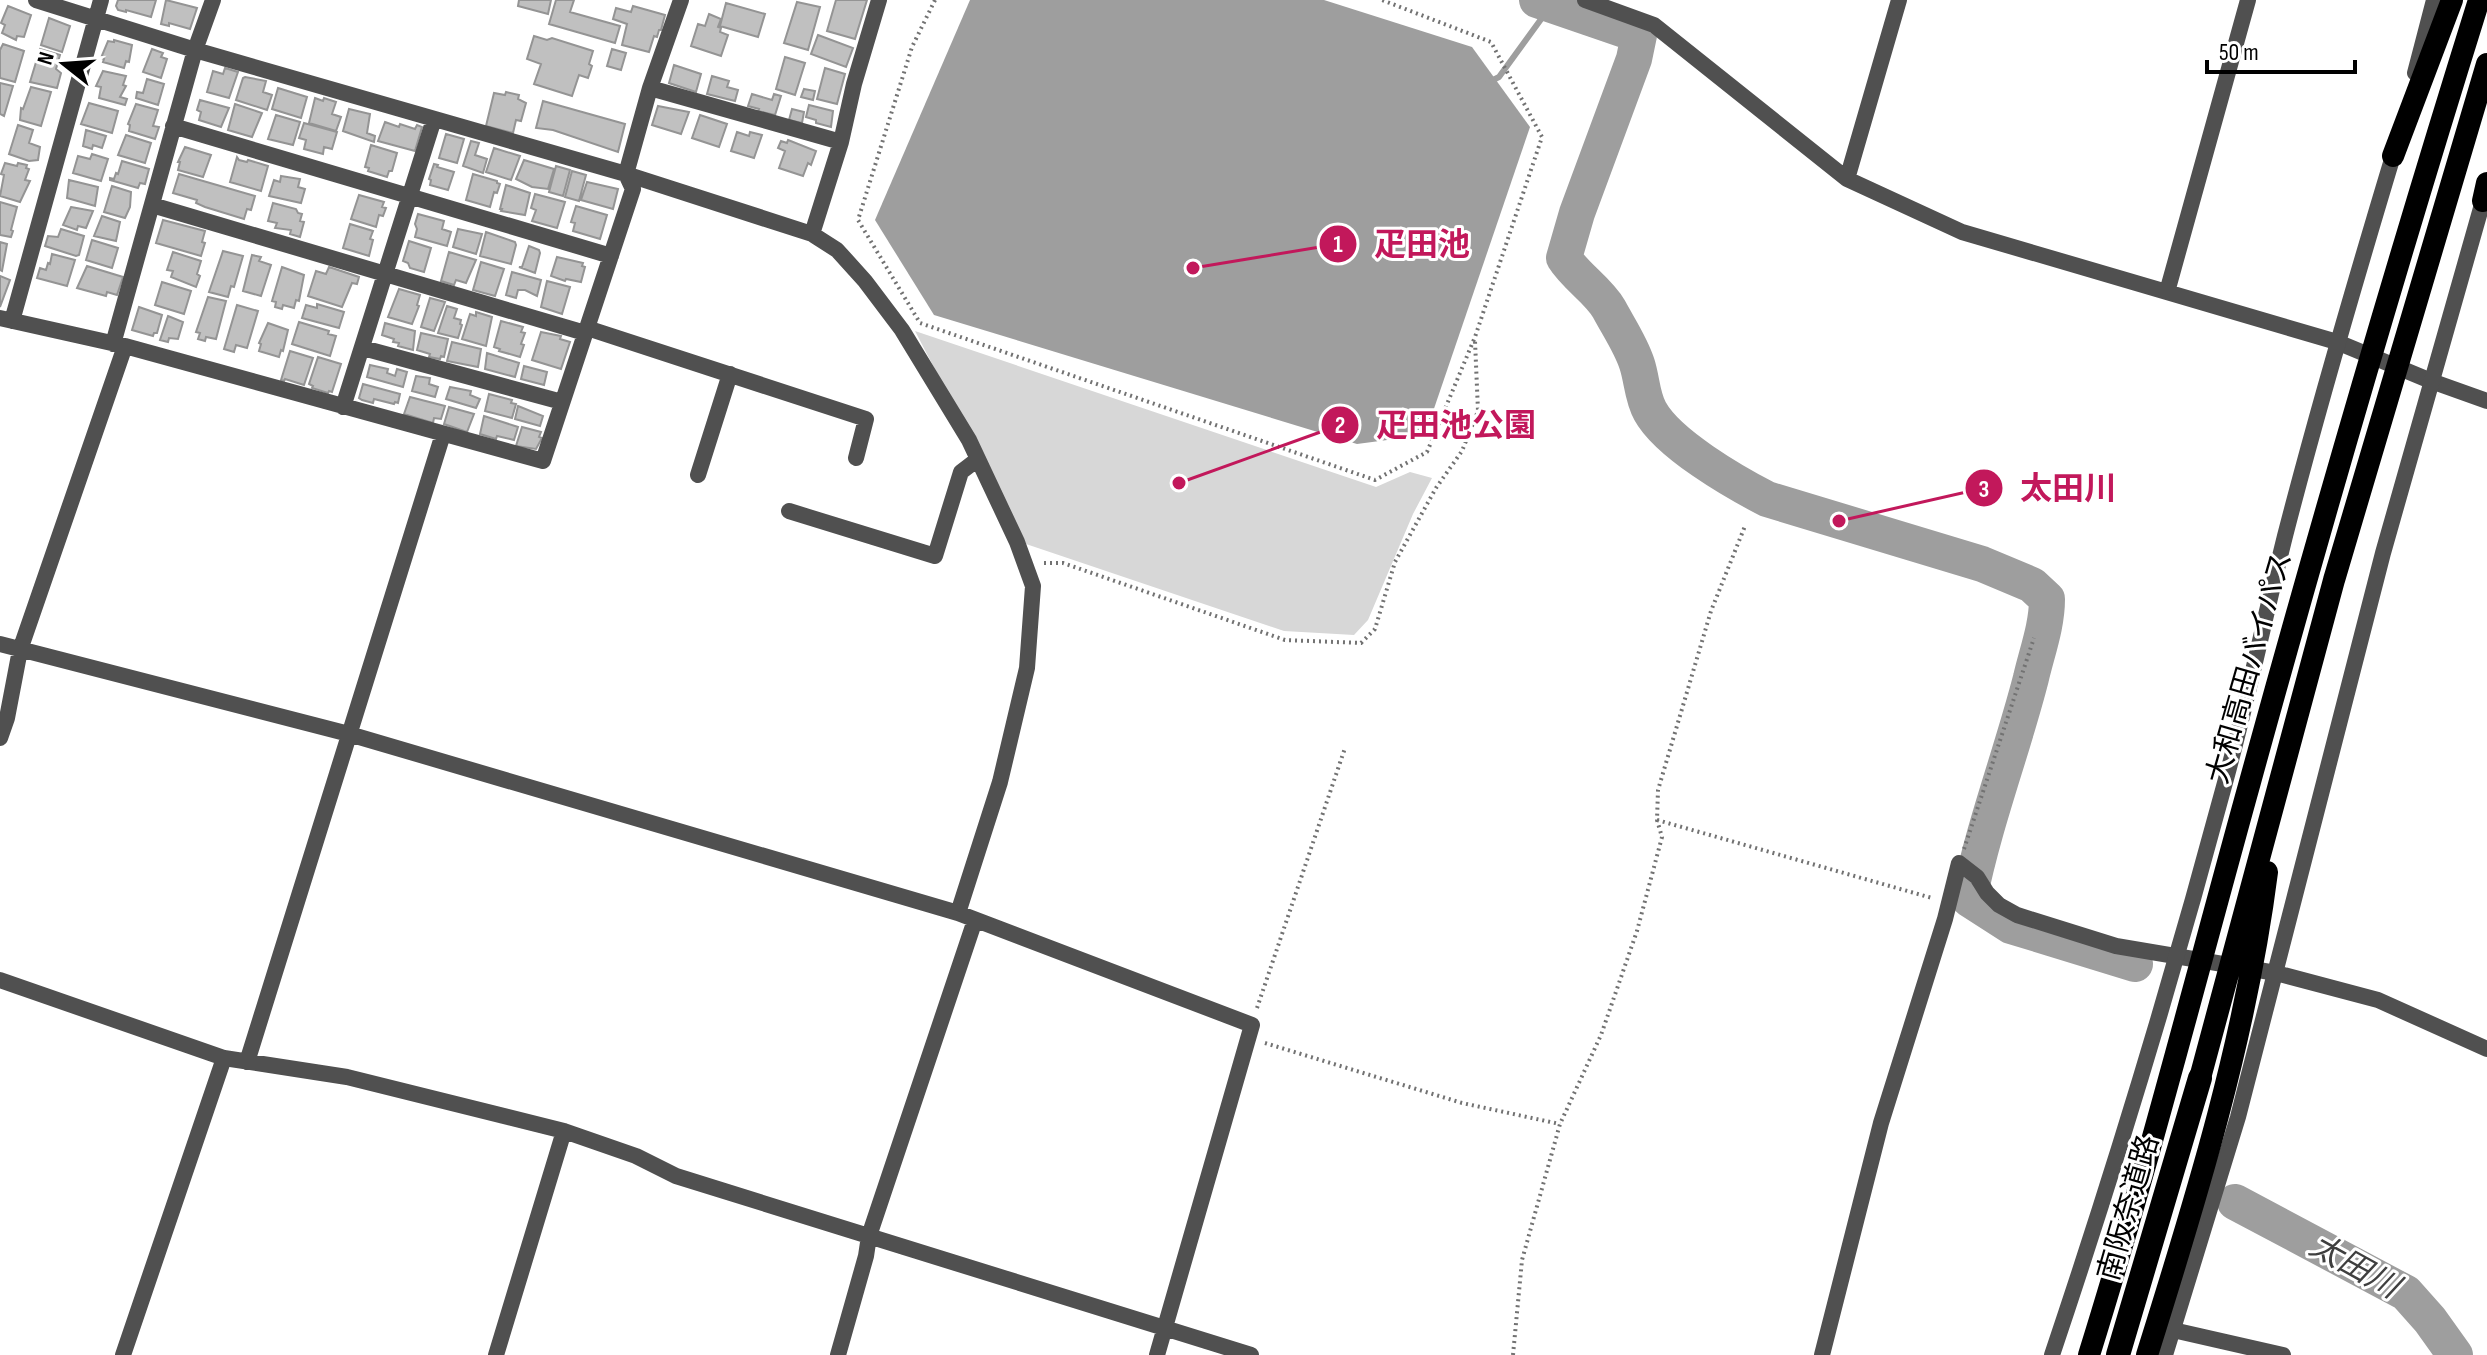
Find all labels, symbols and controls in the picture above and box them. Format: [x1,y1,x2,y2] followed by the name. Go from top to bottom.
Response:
[24,24,104,104] north arrow
[2207,24,2355,74] scale bar
[2219,38,2259,67] text: 50 m
[32,49,61,68] text: N
[1318,216,1486,272] callout: 疋田池
[1374,226,1470,265] text: 疋田池
[1333,230,1343,259] text: 1
[1320,397,1552,453] callout: 疋田池公園
[1376,407,1536,446] text: 疋田池公園
[1335,411,1345,440] text: 2
[1964,460,2132,516] callout: 太田川
[2020,470,2116,509] text: 太田川
[1979,475,1989,504] text: 3
[2200,548,2300,788] street label: 大和高田バイパス
[2091,1131,2167,1285] street label: 南阪奈道路
[2303,1227,2408,1309] water label: 太田川

